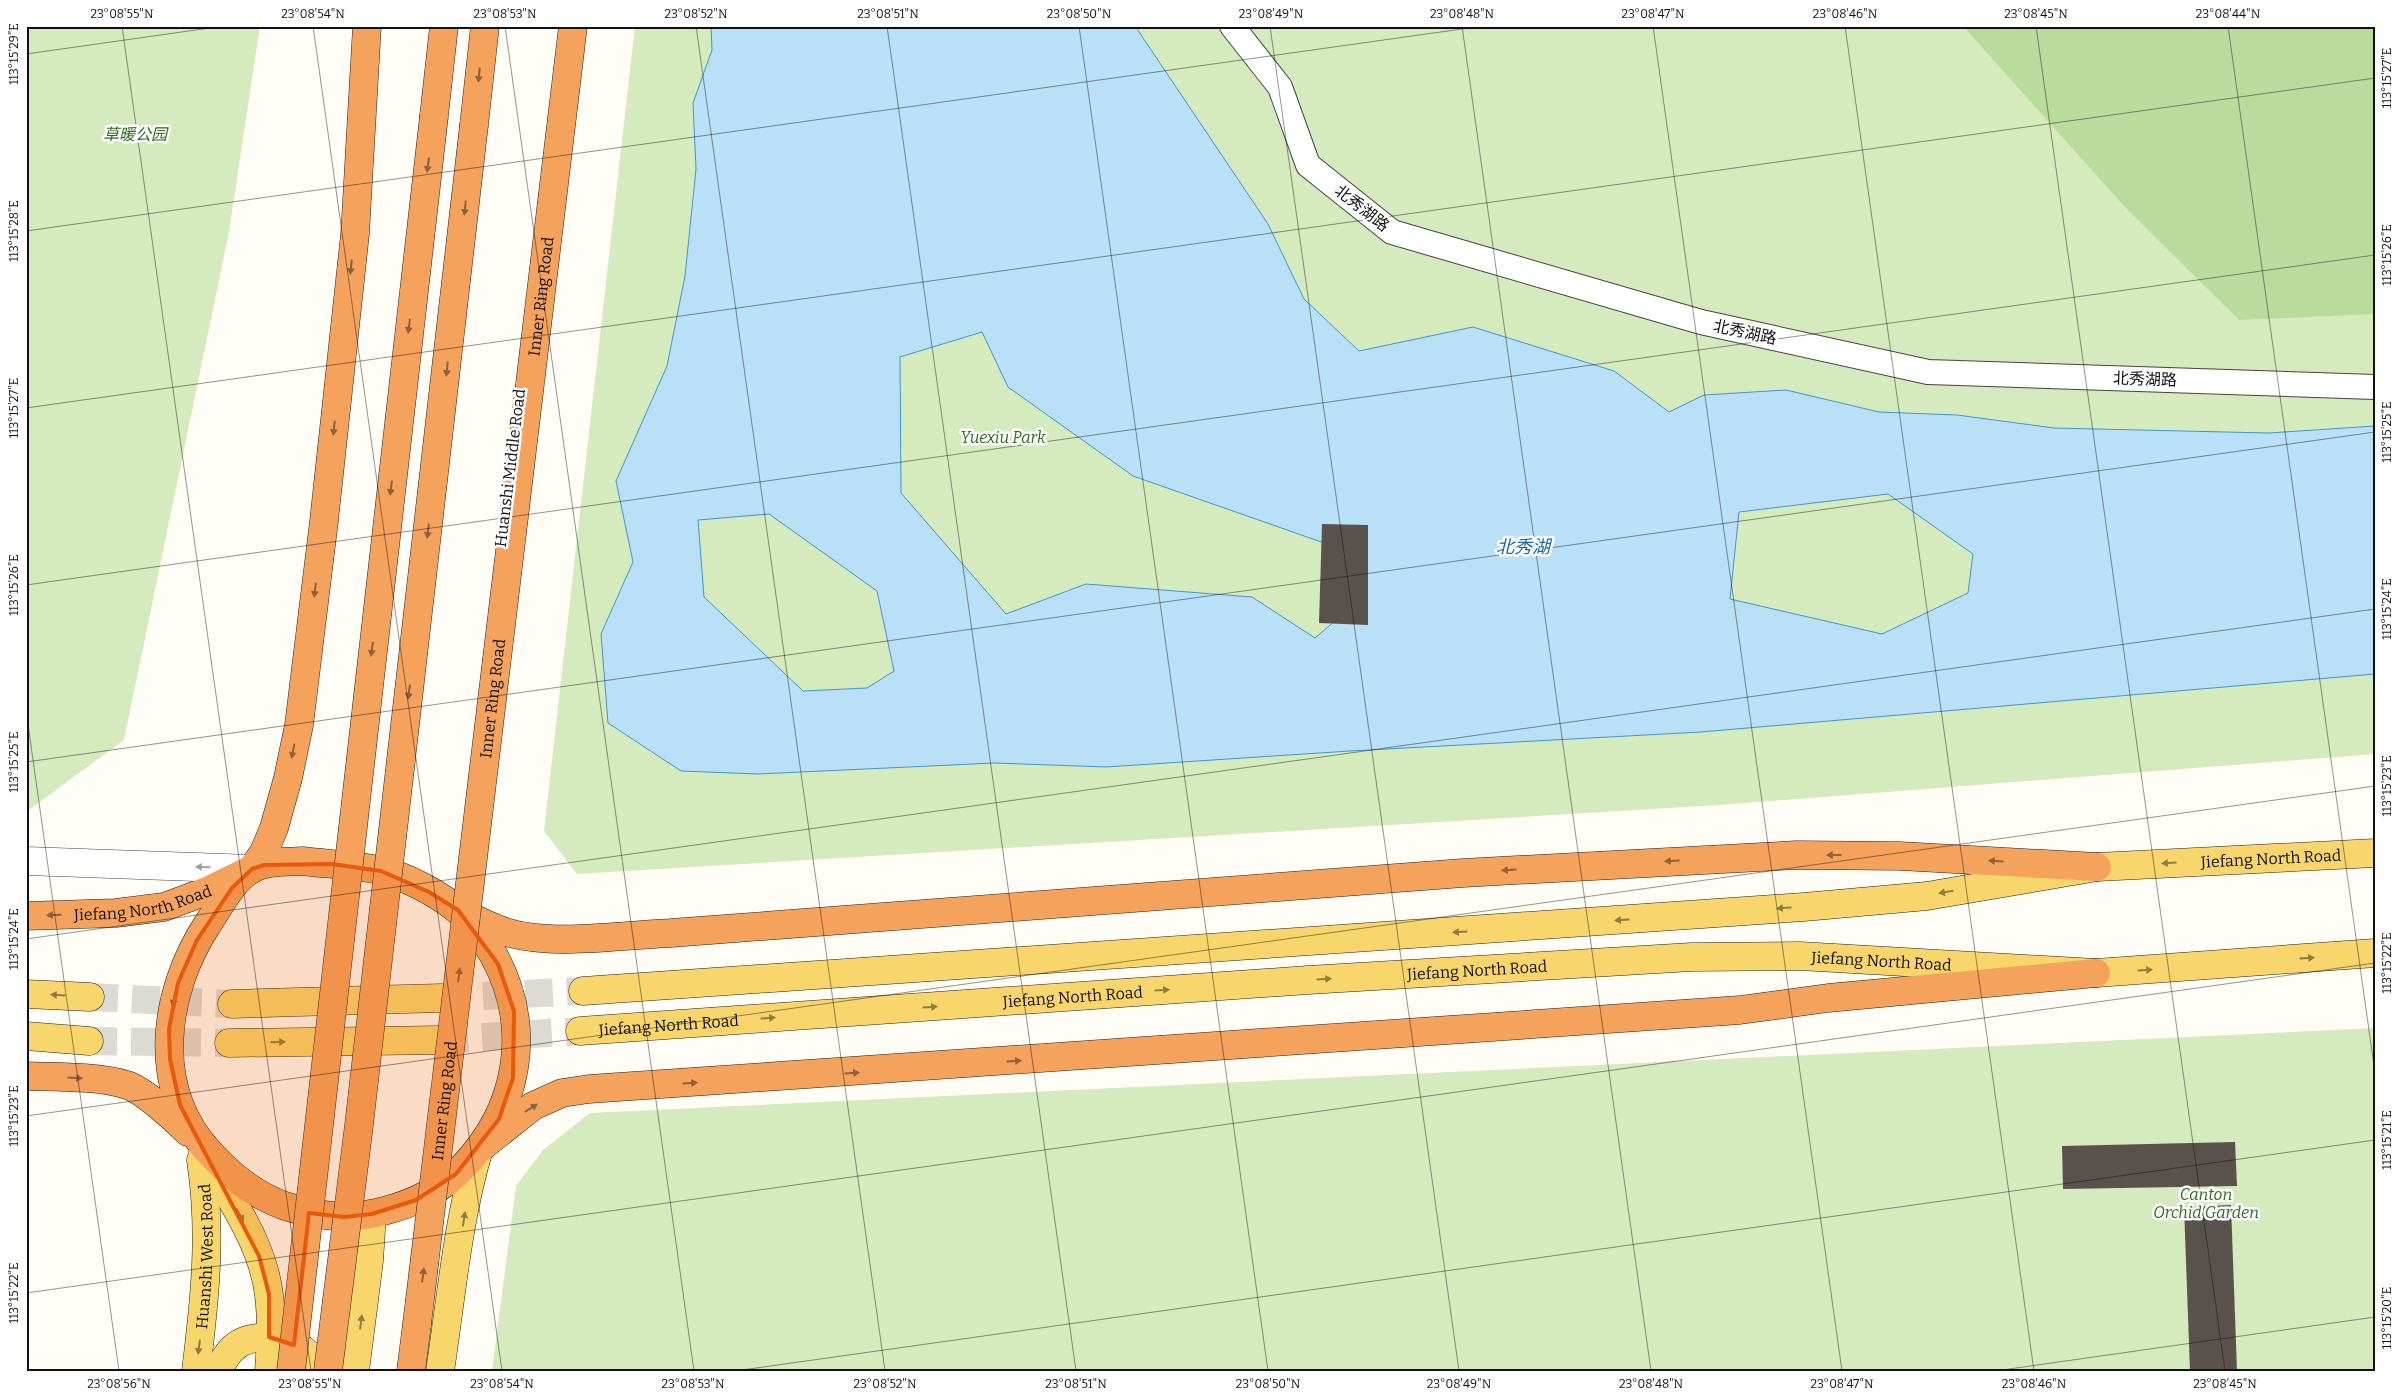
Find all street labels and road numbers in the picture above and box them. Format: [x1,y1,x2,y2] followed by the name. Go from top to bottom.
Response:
[1331,181,1393,235] street label: 北秀湖路
[524,235,557,357] street label: Inner Ring Road
[1712,316,1778,348] street label: 北秀湖路
[2113,368,2177,390] street label: 北秀湖路
[491,387,529,548] street label: Huanshi Middle Road
[476,637,509,759] street label: Inner Ring Road
[2199,845,2342,871] street label: Jiefang North Road
[72,881,214,924] street label: Jiefang North Road
[1810,947,1953,974] street label: Jiefang North Road
[1405,956,1548,984] street label: Jiefang North Road
[1001,982,1144,1011] street label: Jiefang North Road
[597,1010,740,1039] street label: Jiefang North Road
[427,1039,461,1161] street label: Inner Ring Road
[191,1183,216,1330] street label: Huanshi West Road

